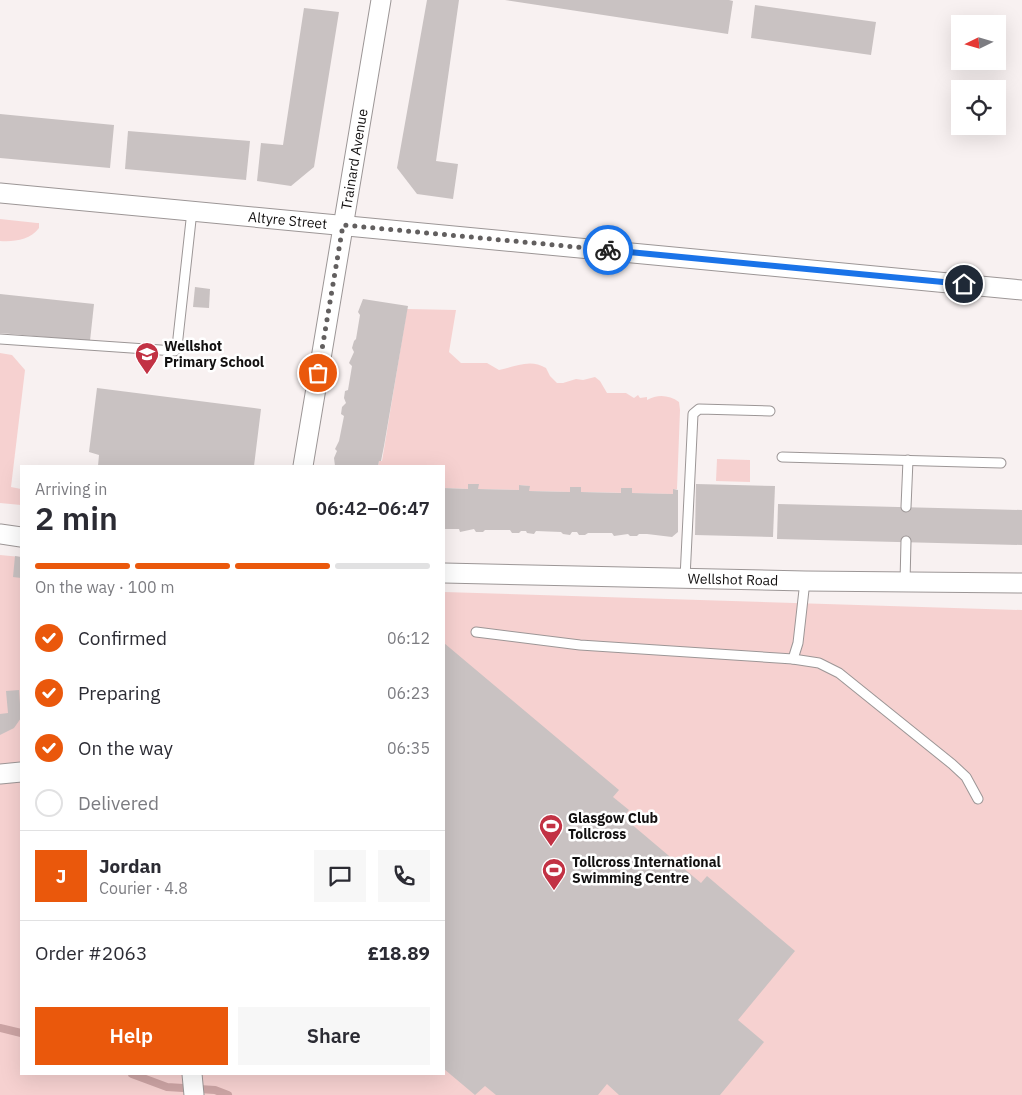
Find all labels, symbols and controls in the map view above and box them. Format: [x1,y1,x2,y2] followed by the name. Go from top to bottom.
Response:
[951,15,1006,70] north arrow
[951,15,1006,135] map controls
[951,80,1006,135] button: locate
[337,107,372,211] street label: Trainard Avenue
[247,208,328,233] street label: Altyre Street
[583,225,633,275] courier
[594,236,622,264] icon: bike
[943,263,985,305] pin
[950,270,978,298] icon: home
[164,337,264,371] place label: Wellshot Primary School
[134,341,160,375] school or university icon: Wellshot Primary School
[297,352,339,394] pin
[304,359,332,387] icon: bag
[35,479,107,499] text: Arriving in
[316,496,430,520] text: 06:42–06:47
[35,497,118,539] text: 2 min
[687,569,778,589] street label: Wellshot Road
[35,577,174,597] text: On the way · 100 m
[35,624,63,652] icon: check
[78,626,167,650] text: Confirmed
[387,628,430,648] text: 06:12
[35,679,63,707] icon: check
[78,681,160,705] text: Preparing
[387,683,430,703] text: 06:23
[35,734,63,762] icon: check
[78,736,173,760] text: On the way
[387,738,430,758] text: 06:35
[78,791,159,815] text: Delivered
[568,809,658,843] place label: Glasgow Club Tollcross
[538,813,564,847] sports icon: Glasgow Club Tollcross
[314,850,366,902] button: chat
[378,850,430,902] button: phone
[572,853,721,887] place label: Tollcross International Swimming Centre
[99,854,162,878] text: Jordan
[541,857,567,891] sports icon: Tollcross International Swimming Centre
[56,864,66,888] text: J
[99,878,188,898] text: Courier · 4.8
[35,941,147,965] text: Order #2063
[367,941,430,965] text: £18.89
[35,1007,228,1065] button: Help
[238,1007,430,1065] button: Share

